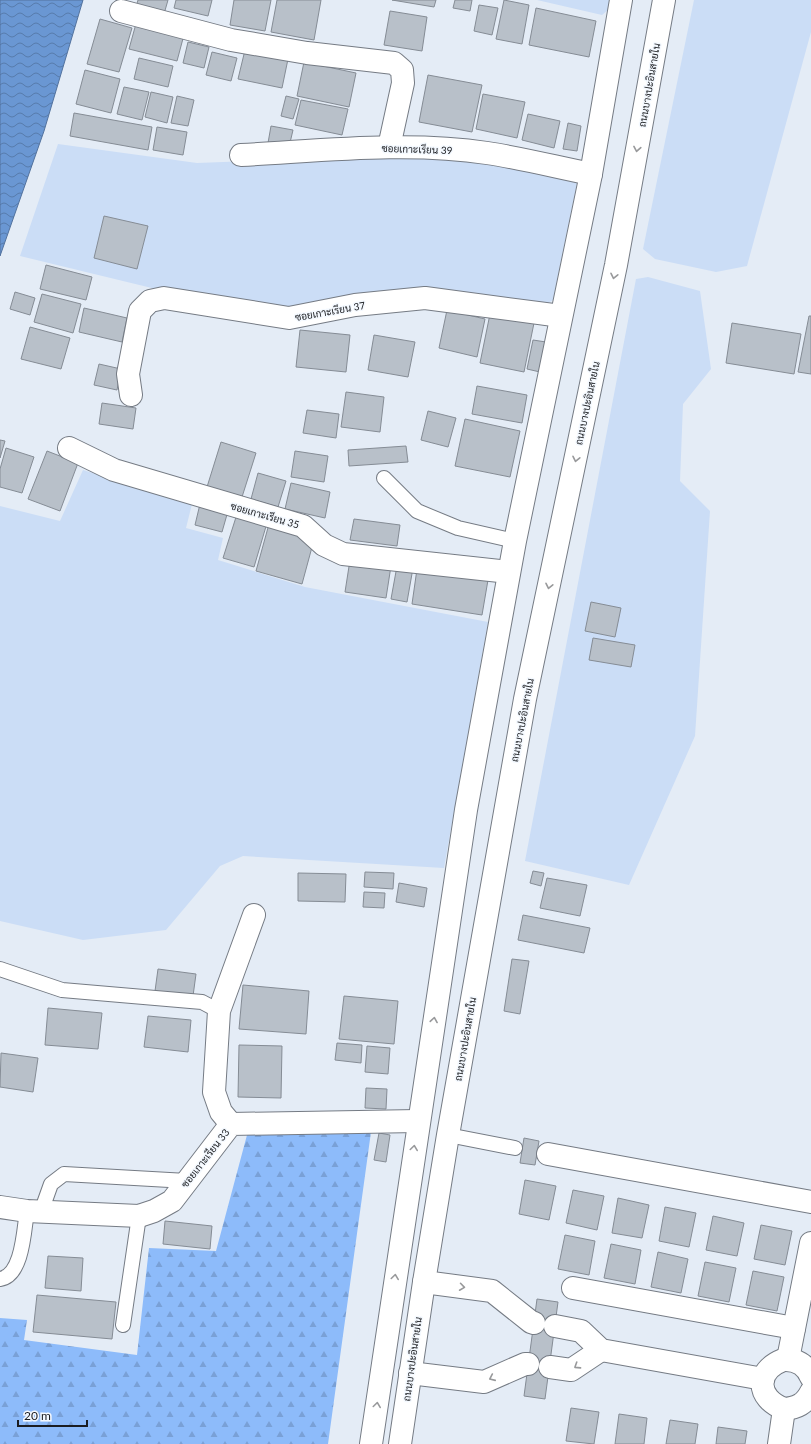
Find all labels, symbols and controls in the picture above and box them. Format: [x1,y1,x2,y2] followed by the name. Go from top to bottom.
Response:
[636,42,662,128] street label: ถนนบางปะอินสายใน
[381,142,453,156] street label: ซอยเกาะเรียน 39
[633,146,642,152] one-way arrow
[610,273,618,280] one-way arrow
[294,299,366,323] street label: ซอยเกาะเรียน 37
[572,360,602,446] street label: ถนนบางปะอินสายใน
[572,455,580,462] one-way arrow
[229,499,301,531] street label: ซอยเกาะเรียน 35
[545,583,553,589] one-way arrow
[508,677,536,763] street label: ถนนบางปะอินสายใน
[452,996,478,1082] street label: ถนนบางปะอินสายใน
[429,1017,438,1023] one-way arrow
[178,1126,232,1190] street label: ซอยเกาะเรียน 33
[409,1145,418,1151] one-way arrow
[390,1274,399,1280] one-way arrow
[459,1282,466,1291] one-way arrow
[400,1316,424,1402] street label: ถนนบางปะอินสายใน
[574,1361,581,1369] one-way arrow
[489,1373,497,1381] one-way arrow
[18,1402,87,1428] scale bar
[372,1402,381,1408] one-way arrow
[24,1408,51,1423] text: 20 m

